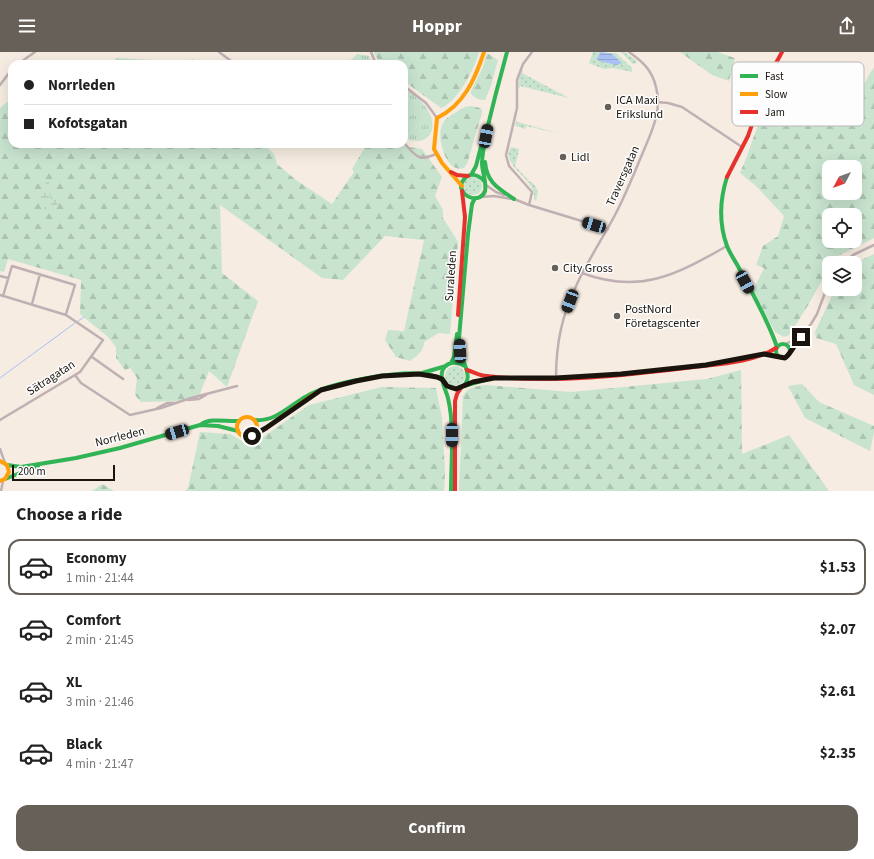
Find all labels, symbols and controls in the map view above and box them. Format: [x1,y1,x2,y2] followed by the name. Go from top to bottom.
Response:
[412,14,462,39] text: Hoppr
[16,15,38,37] icon: menu
[836,15,858,37] icon: share
[732,62,864,126] legend
[765,69,784,84] text: Fast
[48,75,115,96] text: Norrleden
[765,87,788,102] text: Slow
[616,92,663,123] place label: ICA Maxi Erikslund
[603,102,613,112] marker: ICA Maxi Erikslund
[765,105,785,120] text: Jam
[48,113,128,134] text: Kofotsgatan
[478,123,494,149] car
[602,143,644,209] street label: Traversgatan
[571,149,590,166] place label: Lidl
[558,152,568,162] marker: Lidl
[822,160,862,200] north arrow
[822,160,862,296] map controls
[822,208,862,248] button: locate
[581,216,607,234] car
[441,250,461,302] street label: Suraleden
[822,256,862,296] button: layers
[563,260,613,277] place label: City Gross
[550,263,560,273] marker: City Gross
[734,269,756,295] car
[560,288,580,314] car
[625,301,701,332] place label: PostNord Företagscenter
[612,311,622,321] marker: PostNord Företagscenter
[792,328,810,346] route end
[453,339,467,363] car
[24,356,78,400] street label: Sätragatan
[93,423,147,451] street label: Norrleden
[164,423,190,441] car
[446,423,458,447] car
[243,427,261,445] route start
[12,463,115,482] scale bar
[18,464,46,479] text: 200 m
[16,502,122,527] text: Choose a ride
[66,548,127,569] text: Economy
[18,549,54,585] icon: car
[820,557,856,578] text: $1.53
[66,569,134,587] text: 1 min · 21:44
[66,610,121,631] text: Comfort
[18,611,54,647] icon: car
[820,619,856,640] text: $2.07
[66,631,134,649] text: 2 min · 21:45
[66,672,82,693] text: XL
[18,673,54,709] icon: car
[820,681,856,702] text: $2.61
[66,693,134,711] text: 3 min · 21:46
[66,734,103,755] text: Black
[18,735,54,771] icon: car
[820,743,856,764] text: $2.35
[66,755,134,773] text: 4 min · 21:47
[16,805,858,851] button: Confirm

